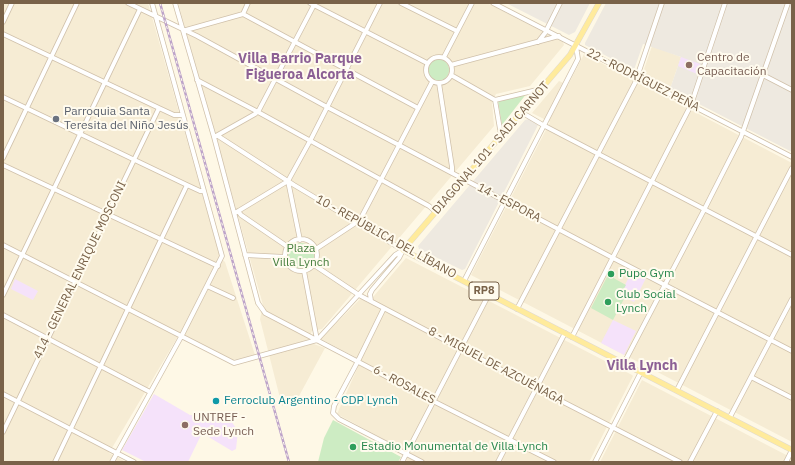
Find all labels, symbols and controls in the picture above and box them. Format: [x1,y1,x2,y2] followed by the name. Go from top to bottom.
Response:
[584,45,702,115] street label: 22 - RODRÍGUEZ PEÑA
[238,51,362,84] district label: Villa Barrio Parque Figueroa Alcorta
[697,51,766,79] place label: Centro de Capacitación
[684,60,694,70] marker: Centro de Capacitación
[429,79,553,217] street label: DIAGONAL 101 - SADI CARNOT
[64,105,189,133] place label: Parroquia Santa Teresita del Niño Jesús
[51,114,61,124] marker: Parroquia Santa Teresita del Niño Jesús
[31,179,129,361] street label: 414 - GENERAL ENRIQUE MOSCONI
[475,180,543,226] street label: 14 - ESPORA
[313,192,459,282] street label: 10 - REPÚBLICA DEL LÍBANO
[272,242,330,270] park label: Plaza Villa Lynch
[619,267,674,281] place label: Pupo Gym
[606,269,616,279] marker: Pupo Gym
[469,282,499,300] road number: RP8
[616,288,676,316] place label: Club Social Lynch
[603,297,613,307] marker: Club Social Lynch
[426,324,566,408] street label: 8 - MIGUEL DE AZCUÉNAGA
[606,358,678,374] district label: Villa Lynch
[370,363,438,407] street label: 6 - ROSALES
[224,394,398,408] place label: Ferroclub Argentino - CDP Lynch
[211,396,221,406] marker: Ferroclub Argentino - CDP Lynch
[193,411,254,439] place label: UNTREF - Sede Lynch
[180,420,190,430] marker: UNTREF - Sede Lynch
[361,440,548,454] place label: Estadio Monumental de Villa Lynch
[348,442,358,452] marker: Estadio Monumental de Villa Lynch

